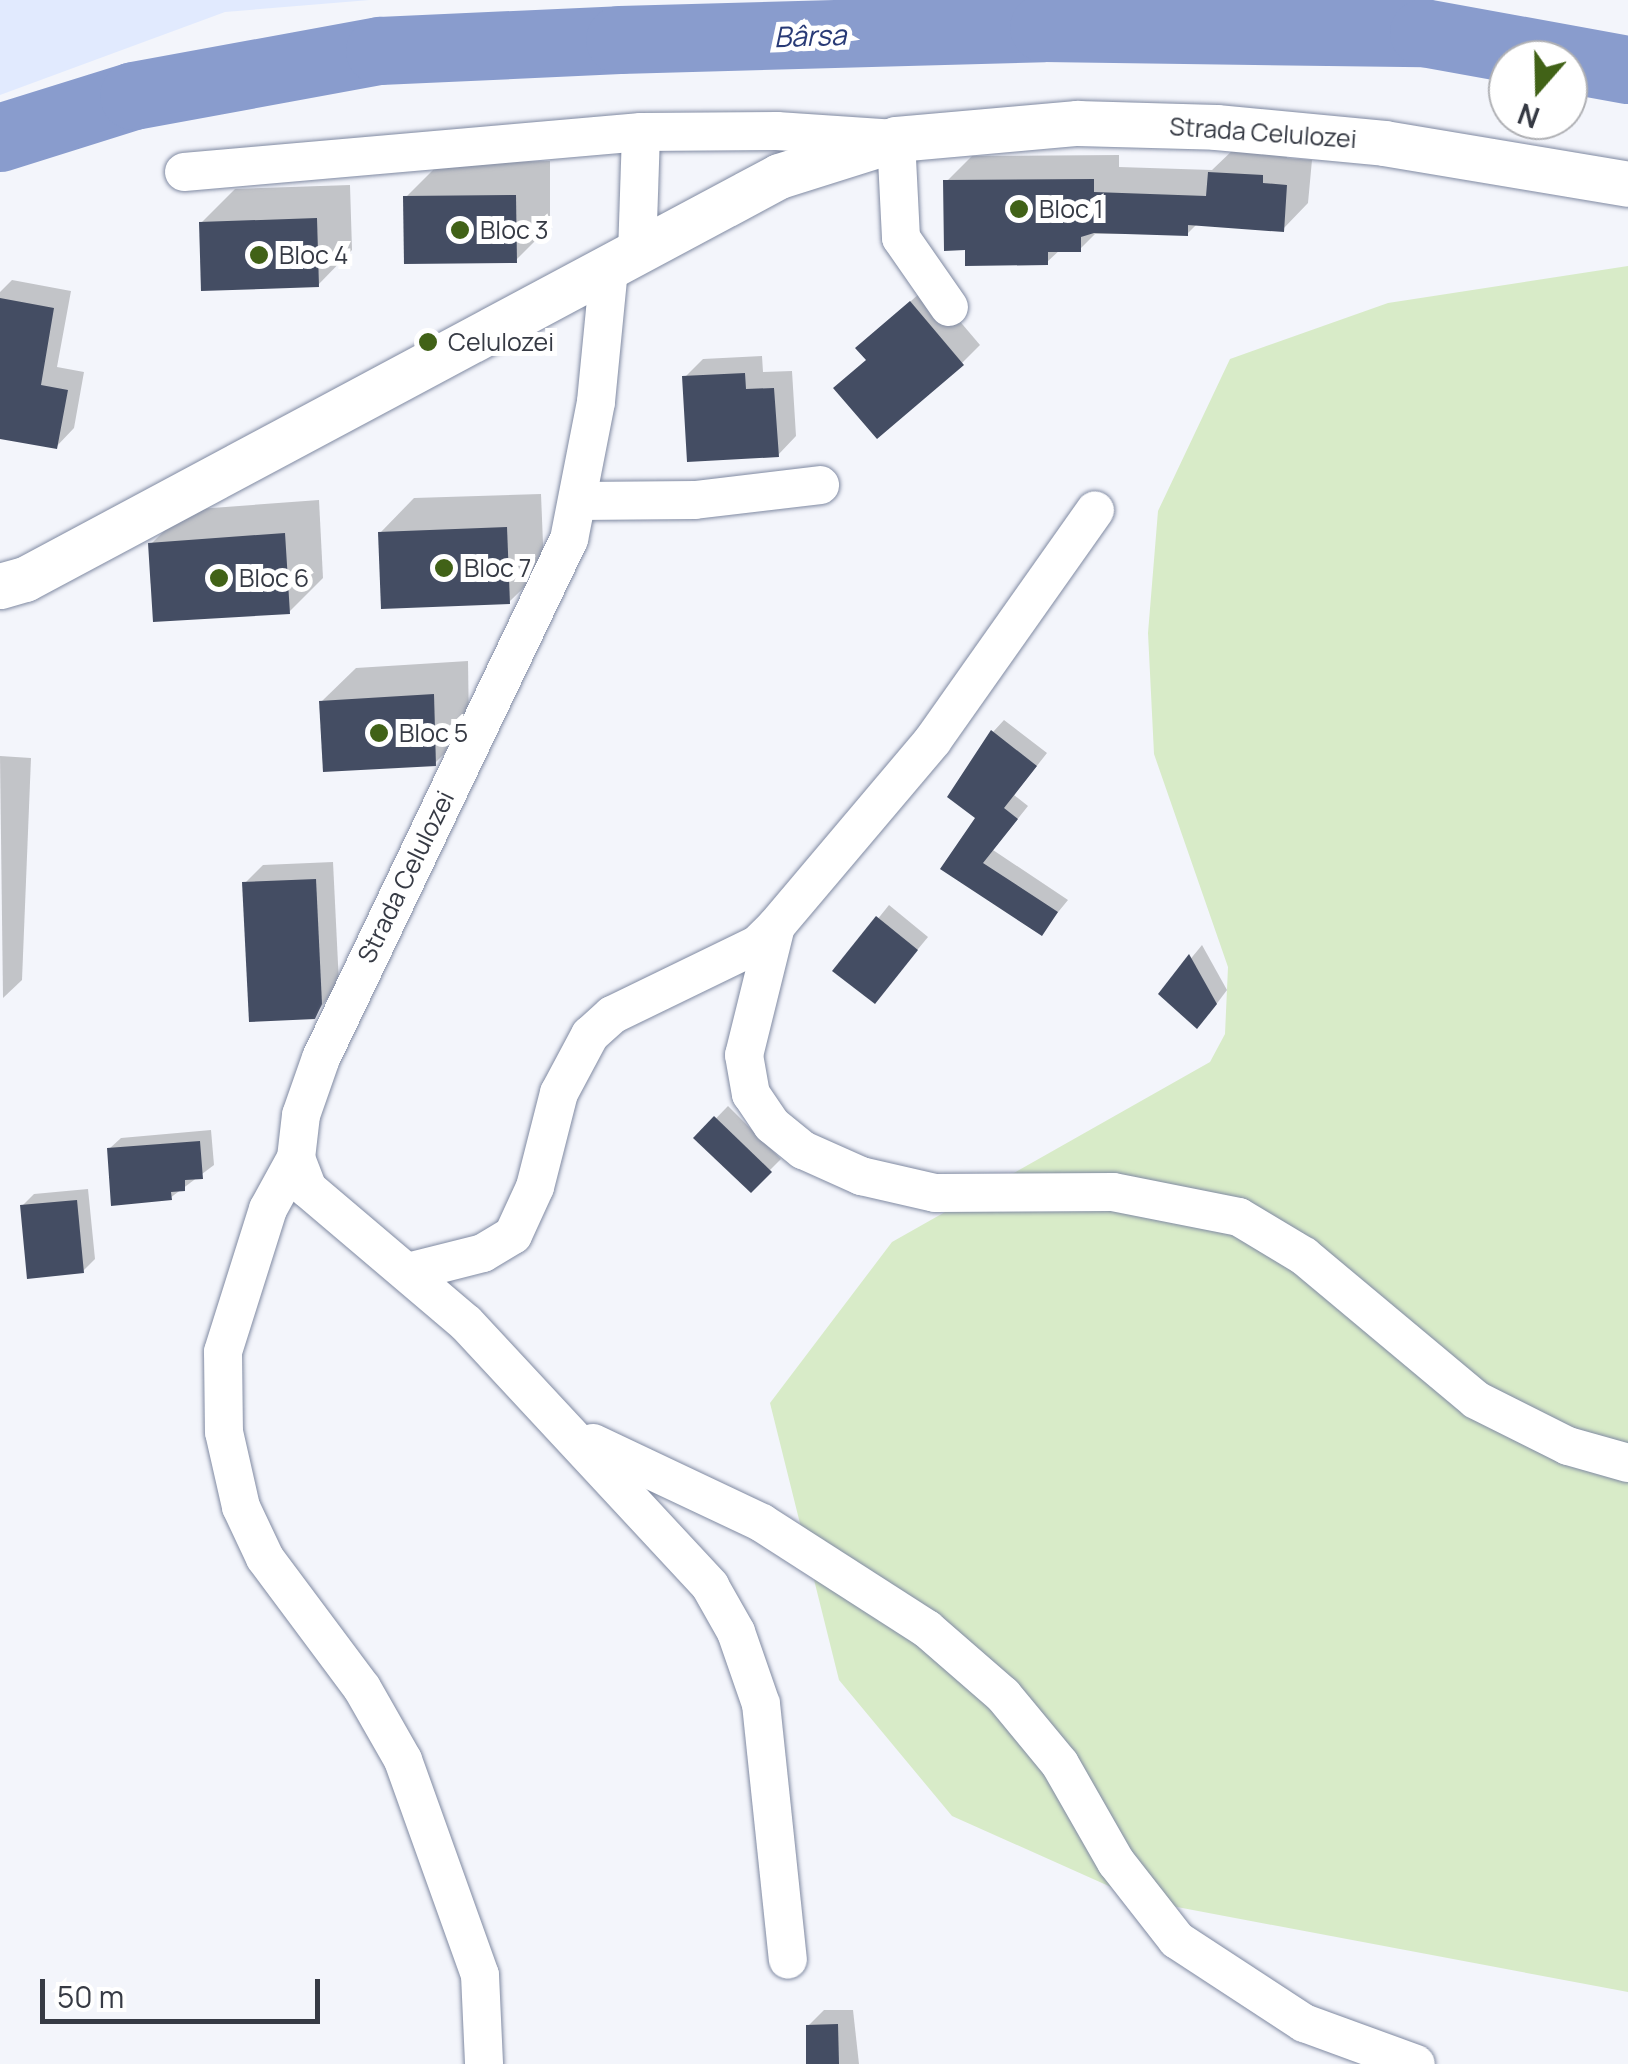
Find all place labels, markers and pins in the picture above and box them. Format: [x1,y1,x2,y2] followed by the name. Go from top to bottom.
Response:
[1039,194,1104,224] place label: Bloc 1
[1008,198,1030,220] marker: Bloc 1
[480,215,549,245] place label: Bloc 3
[449,219,471,241] marker: Bloc 3
[279,240,349,270] place label: Bloc 4
[248,244,270,266] marker: Bloc 4
[448,327,554,357] place label: Celulozei
[417,331,439,353] marker: Celulozei
[464,553,531,583] place label: Bloc 7
[433,557,455,579] marker: Bloc 7
[239,563,309,593] place label: Bloc 6
[208,567,230,589] marker: Bloc 6
[399,718,468,748] place label: Bloc 5
[368,722,390,744] marker: Bloc 5

